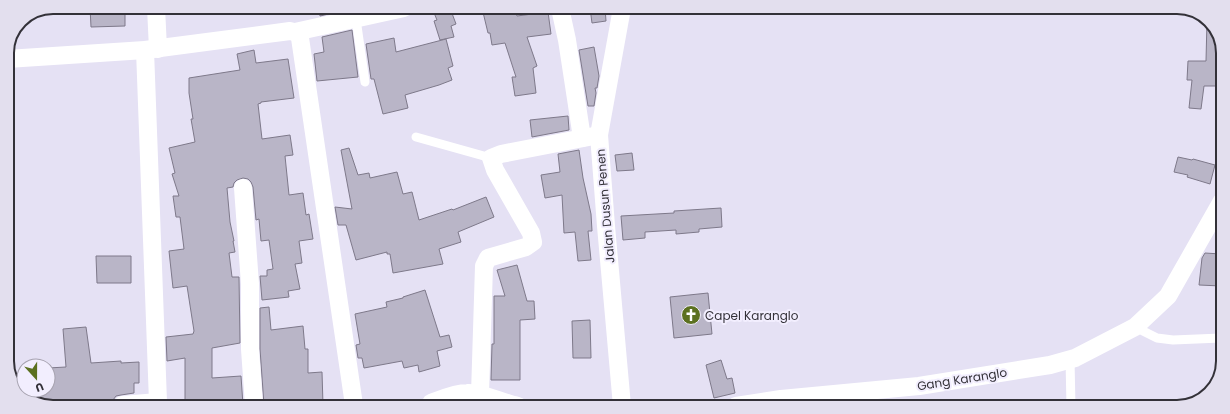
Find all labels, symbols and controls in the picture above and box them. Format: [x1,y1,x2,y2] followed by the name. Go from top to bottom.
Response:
[592,148,618,264] street label: Jalan Dusun Penen
[680,304,702,326] church icon: Capel Karanglo
[705,307,799,324] place label: Capel Karanglo
[16,358,56,398] north arrow
[916,363,1008,394] street label: Gang Karanglo
[33,378,46,396] text: U

